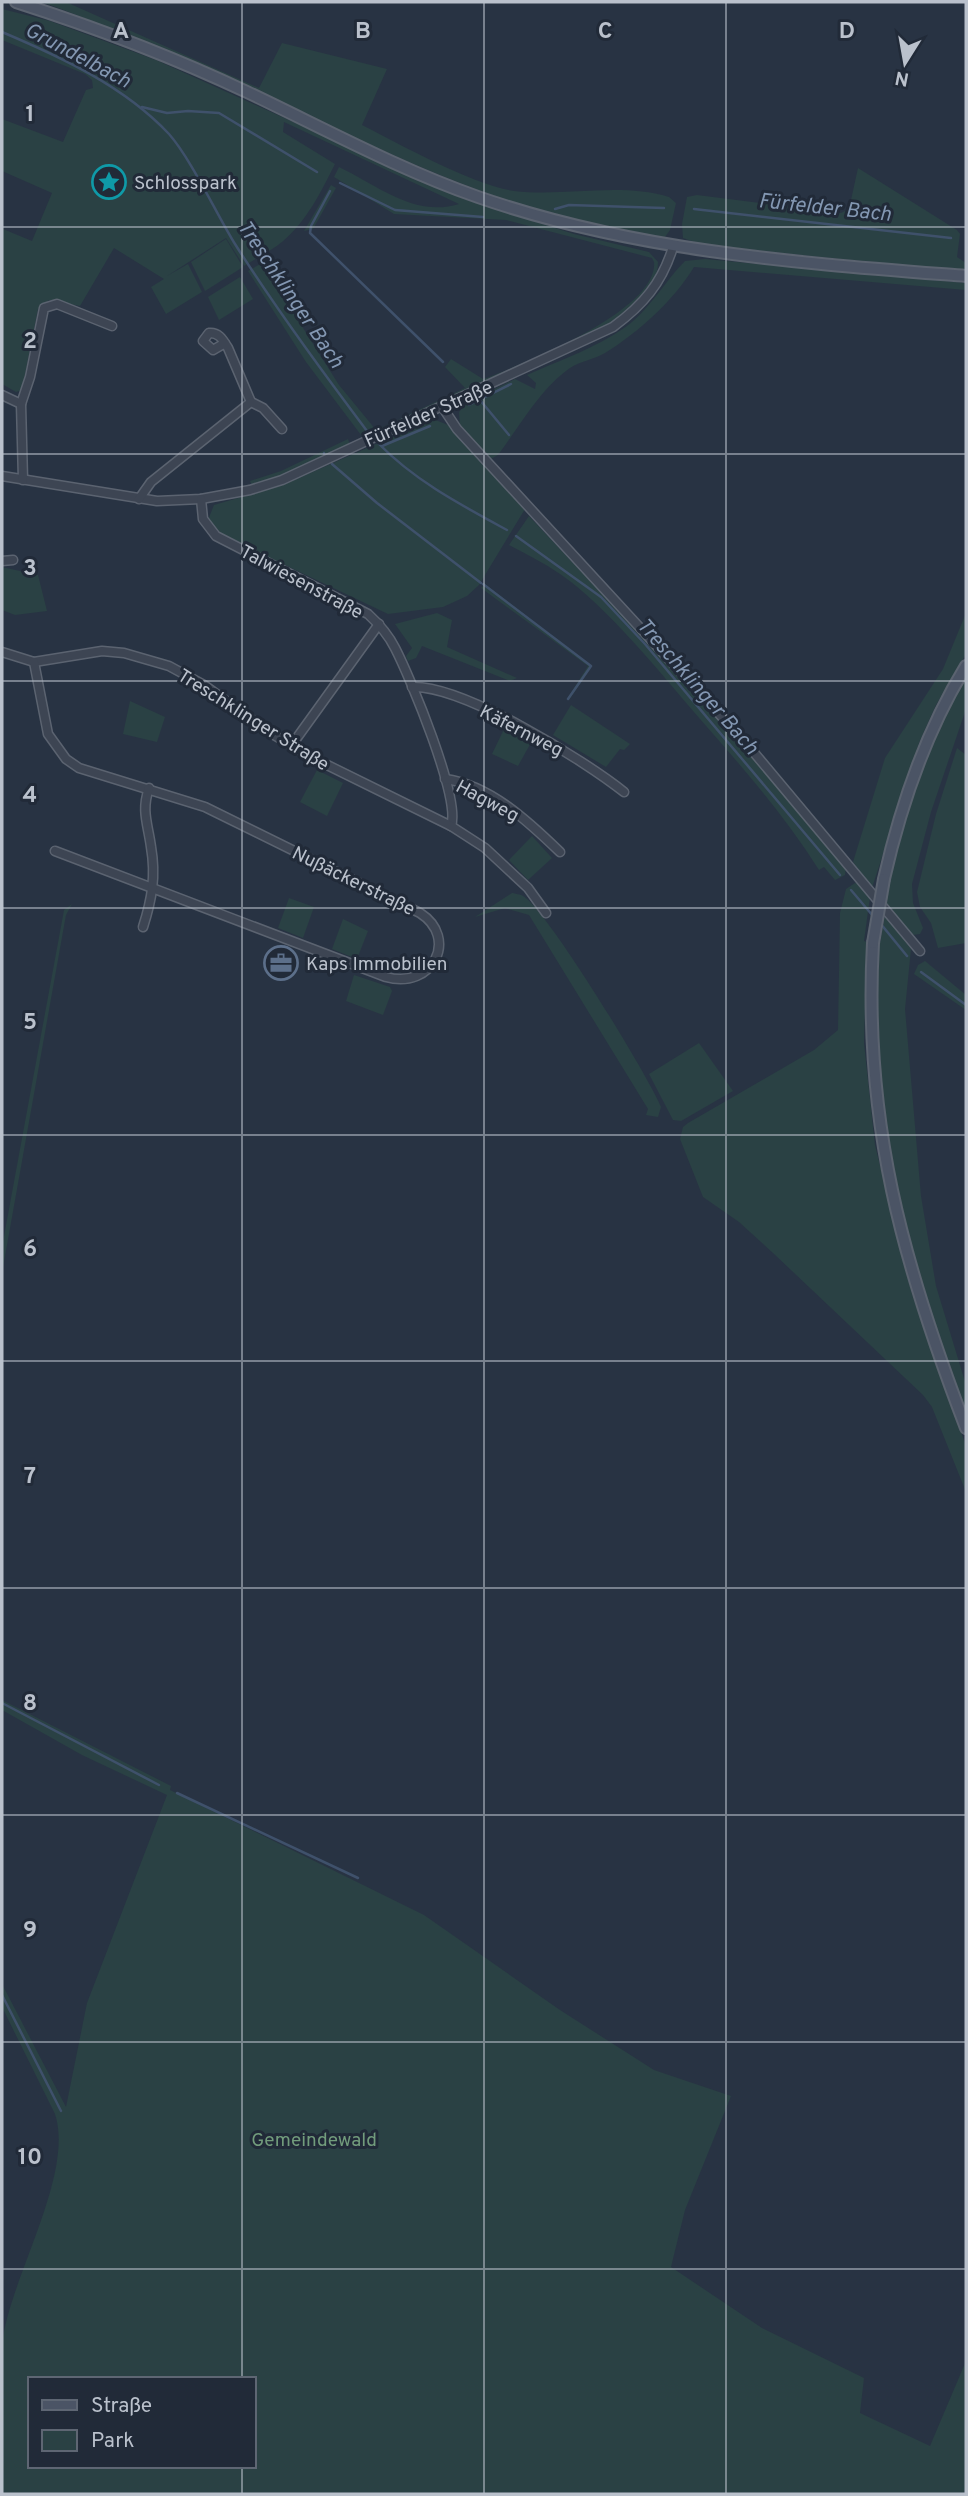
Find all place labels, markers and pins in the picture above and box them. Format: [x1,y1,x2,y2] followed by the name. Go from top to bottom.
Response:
[90,163,128,201] place icon: Schlosspark
[134,172,237,196] place label: Schlosspark
[262,944,300,982] office icon: Kaps Immobilien
[306,953,448,977] place label: Kaps Immobilien

